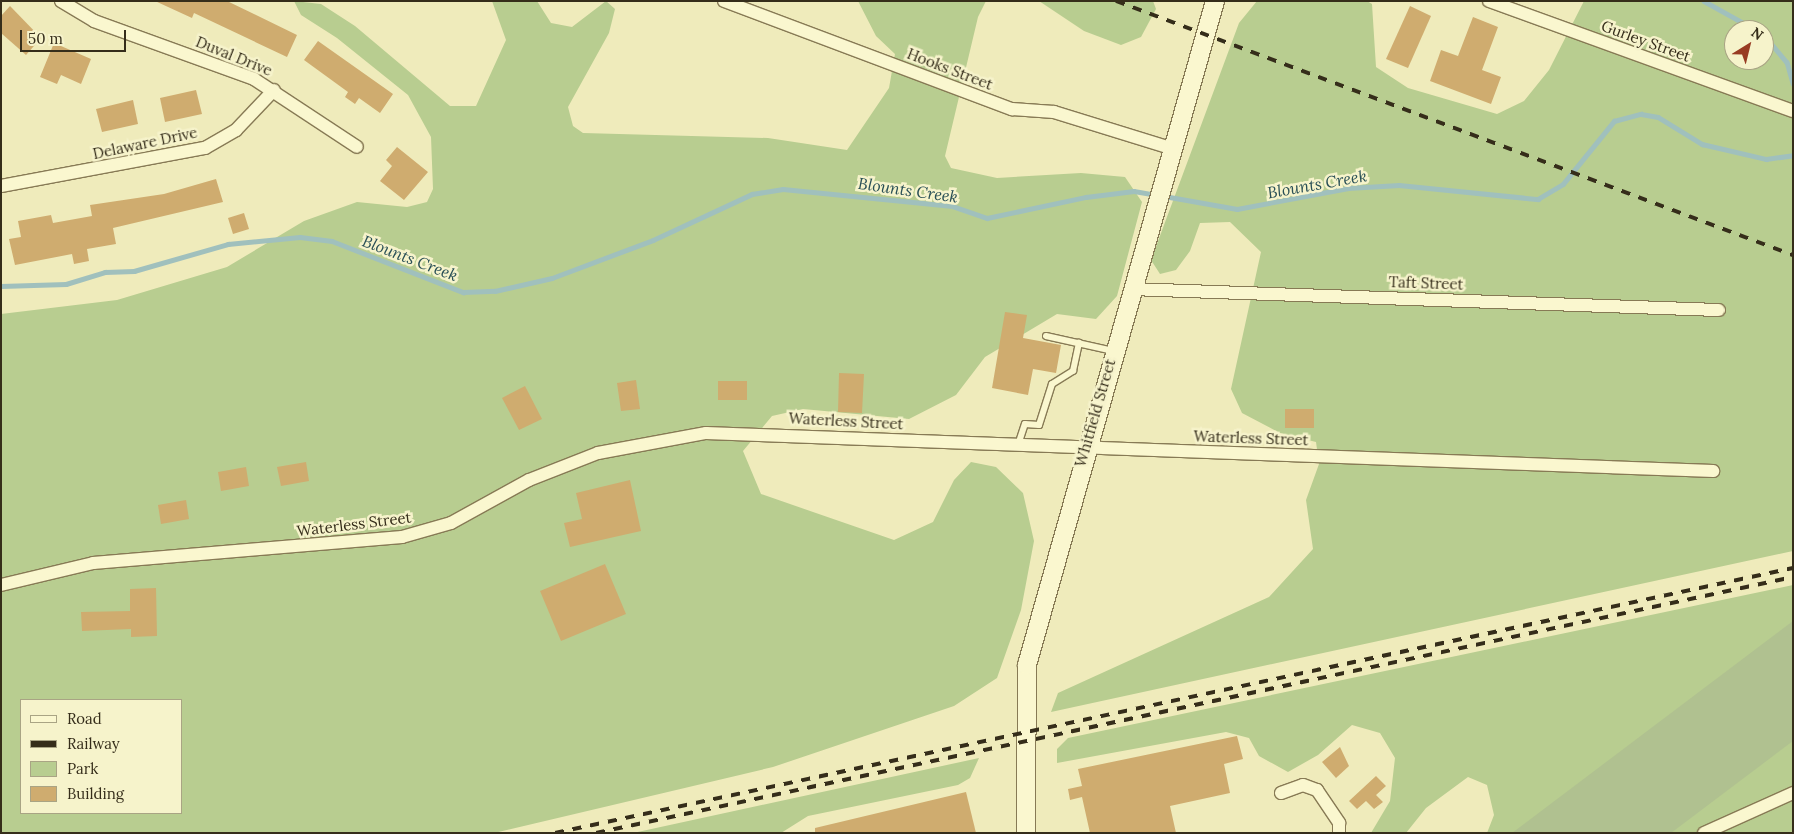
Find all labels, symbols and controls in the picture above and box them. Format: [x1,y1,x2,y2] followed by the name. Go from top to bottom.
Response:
[1599,17,1693,65] street label: Gurley Street
[22,20,129,52] scale bar
[1724,20,1774,70] north arrow
[1748,23,1767,44] text: N
[28,29,63,48] text: 50 m
[193,33,275,79] street label: Duval Drive
[905,44,995,94] street label: Hooks Street
[91,123,199,163] street label: Delaware Drive
[1266,166,1368,202] water label: Blounts Creek
[857,173,959,207] water label: Blounts Creek
[360,231,460,285] water label: Blounts Creek
[1388,273,1464,293] street label: Taft Street
[1071,357,1119,469] street label: Whitfield Street
[788,409,904,433] street label: Waterless Street
[1193,427,1309,449] street label: Waterless Street
[296,508,412,540] street label: Waterless Street
[20,699,182,814] legend
[67,709,102,728] text: Road
[67,734,120,753] text: Railway
[67,759,98,778] text: Park
[67,784,124,803] text: Building

